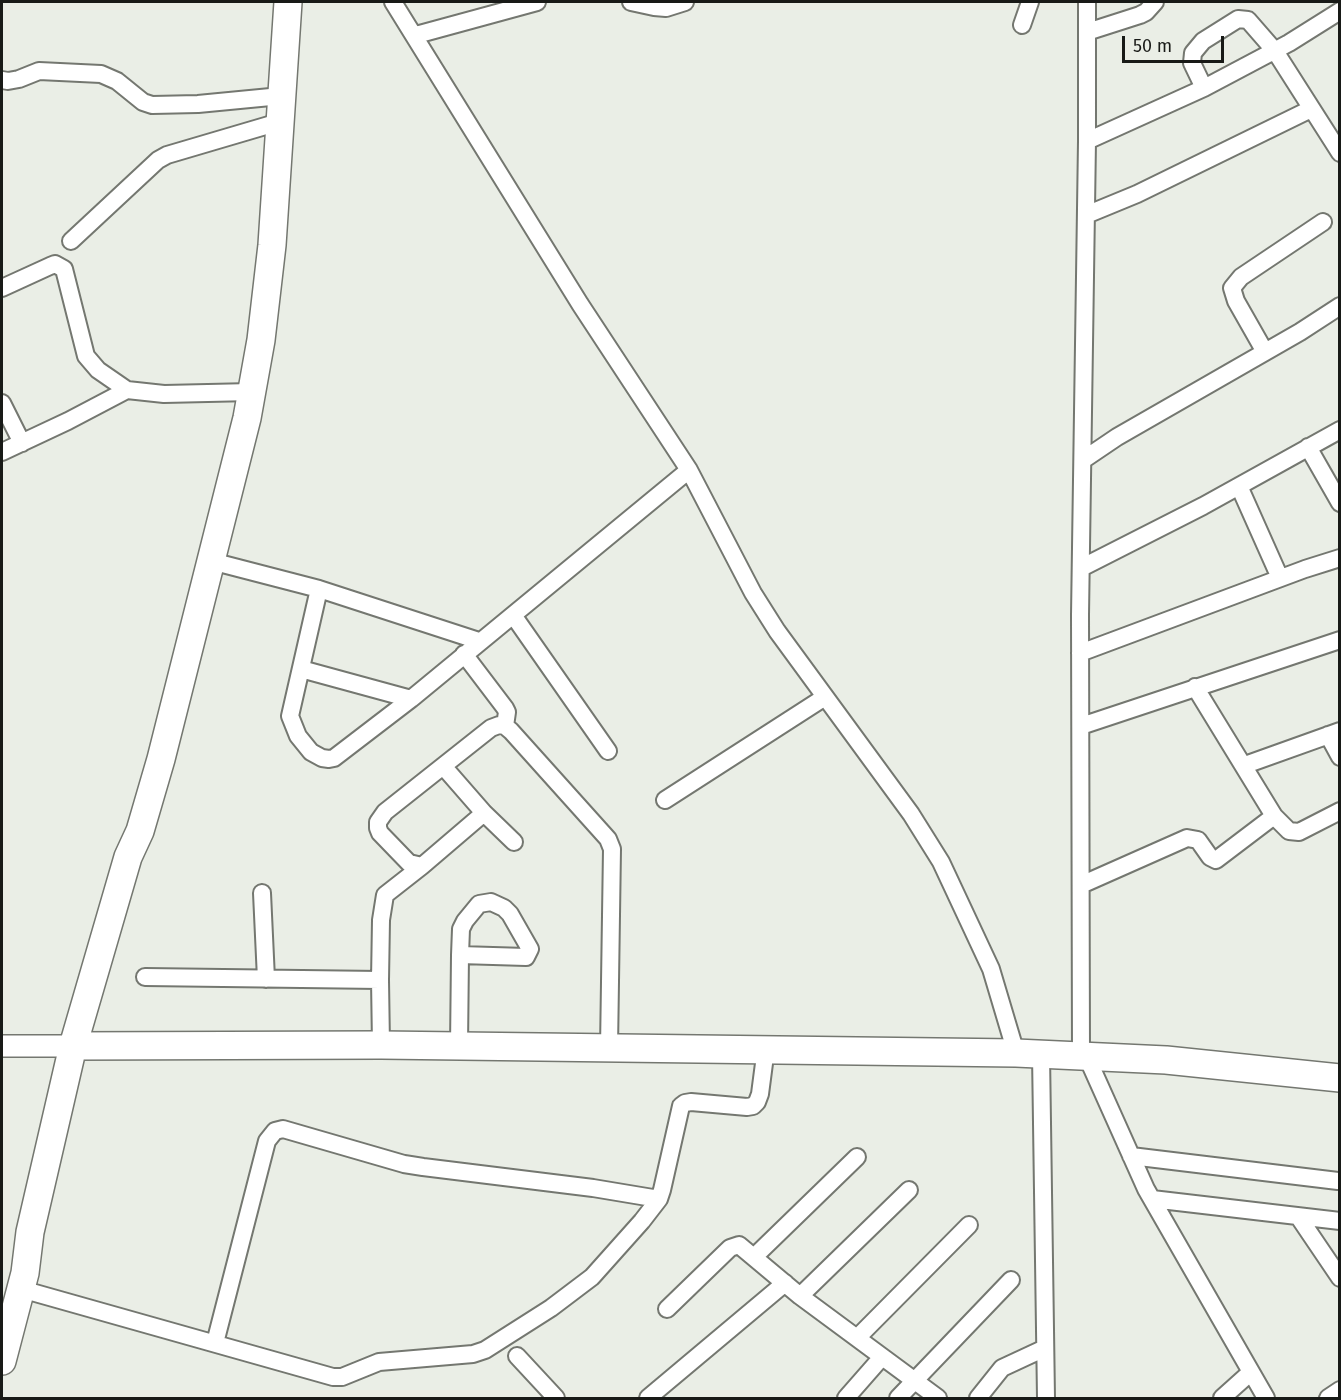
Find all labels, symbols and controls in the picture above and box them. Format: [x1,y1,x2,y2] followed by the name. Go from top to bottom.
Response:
[1125,24,1227,62] scale bar
[1133,35,1172,57] text: 50 m

